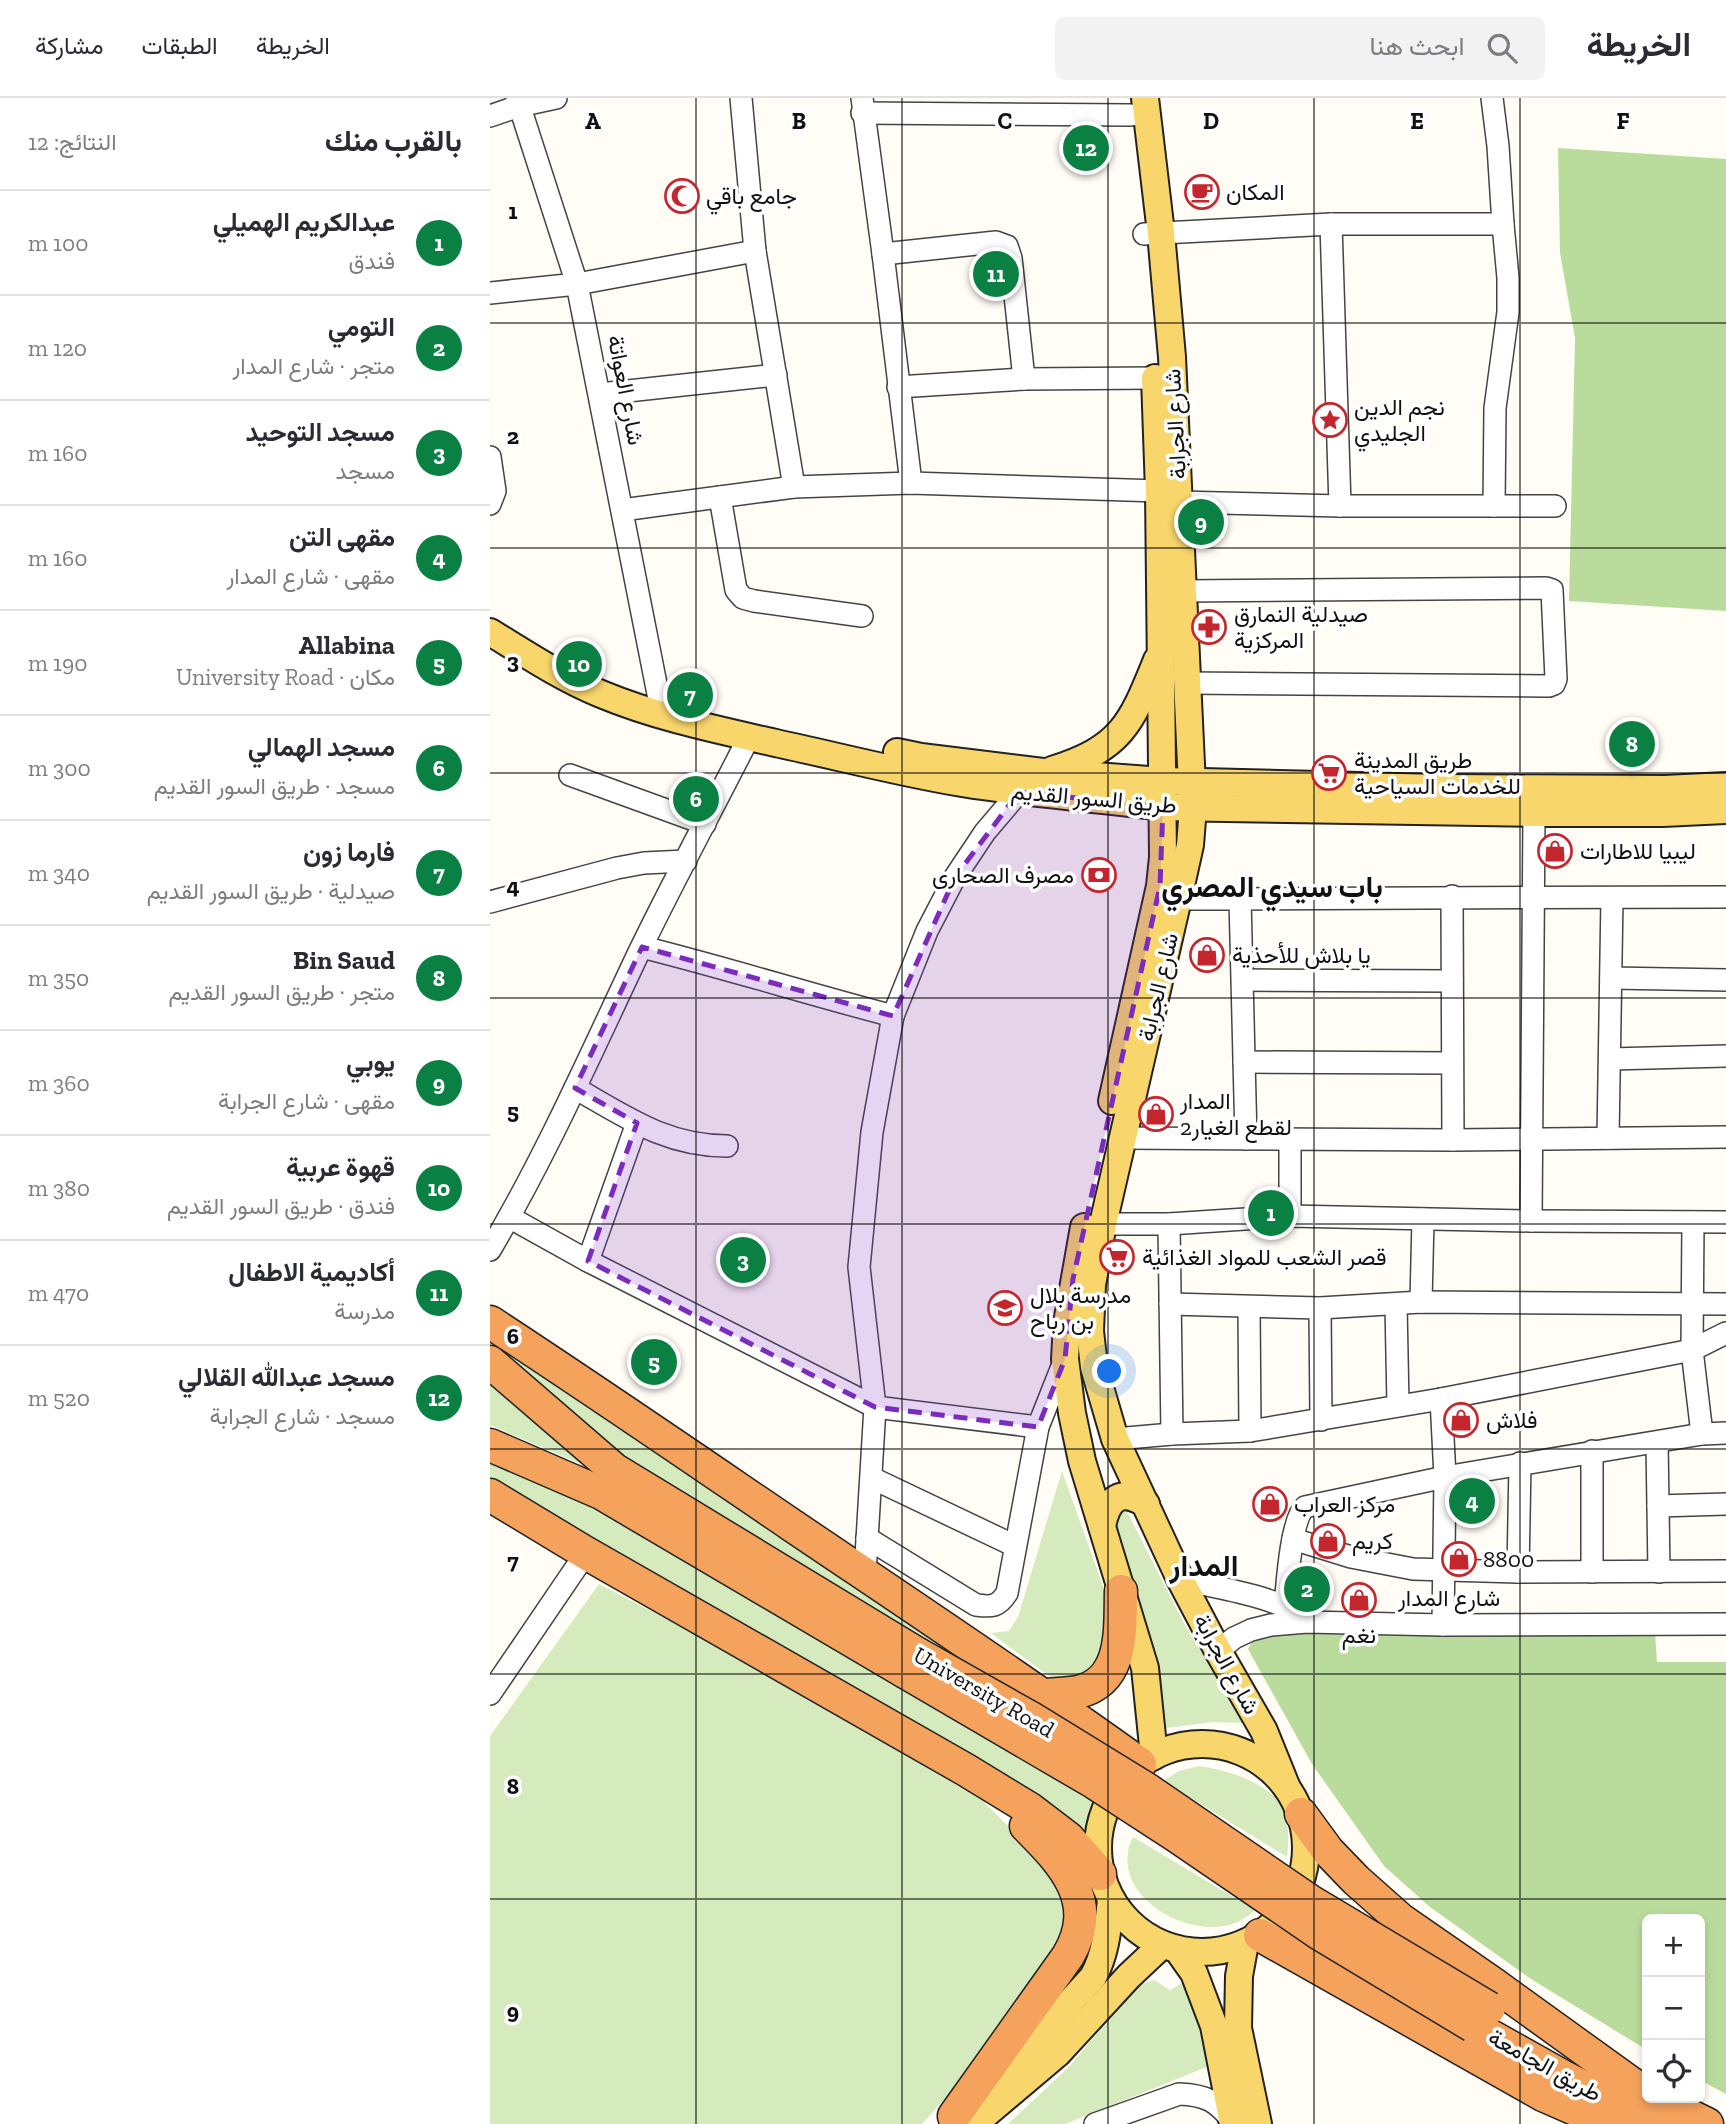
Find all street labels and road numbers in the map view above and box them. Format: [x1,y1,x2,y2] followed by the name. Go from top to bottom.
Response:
[600,332,650,448] street label: شارع العواتة
[1158,368,1194,480] street label: شارع الجرابة
[1010,777,1178,820] street label: طريق السور القديم
[1132,930,1186,1044] street label: شارع الجرابة
[1397,1584,1500,1614] street label: شارع المدار
[1186,1609,1266,1720] street label: شارع الجرابة
[909,1640,1060,1744] street label: University Road
[1483,2022,1606,2108] street label: طريق الجامعة

